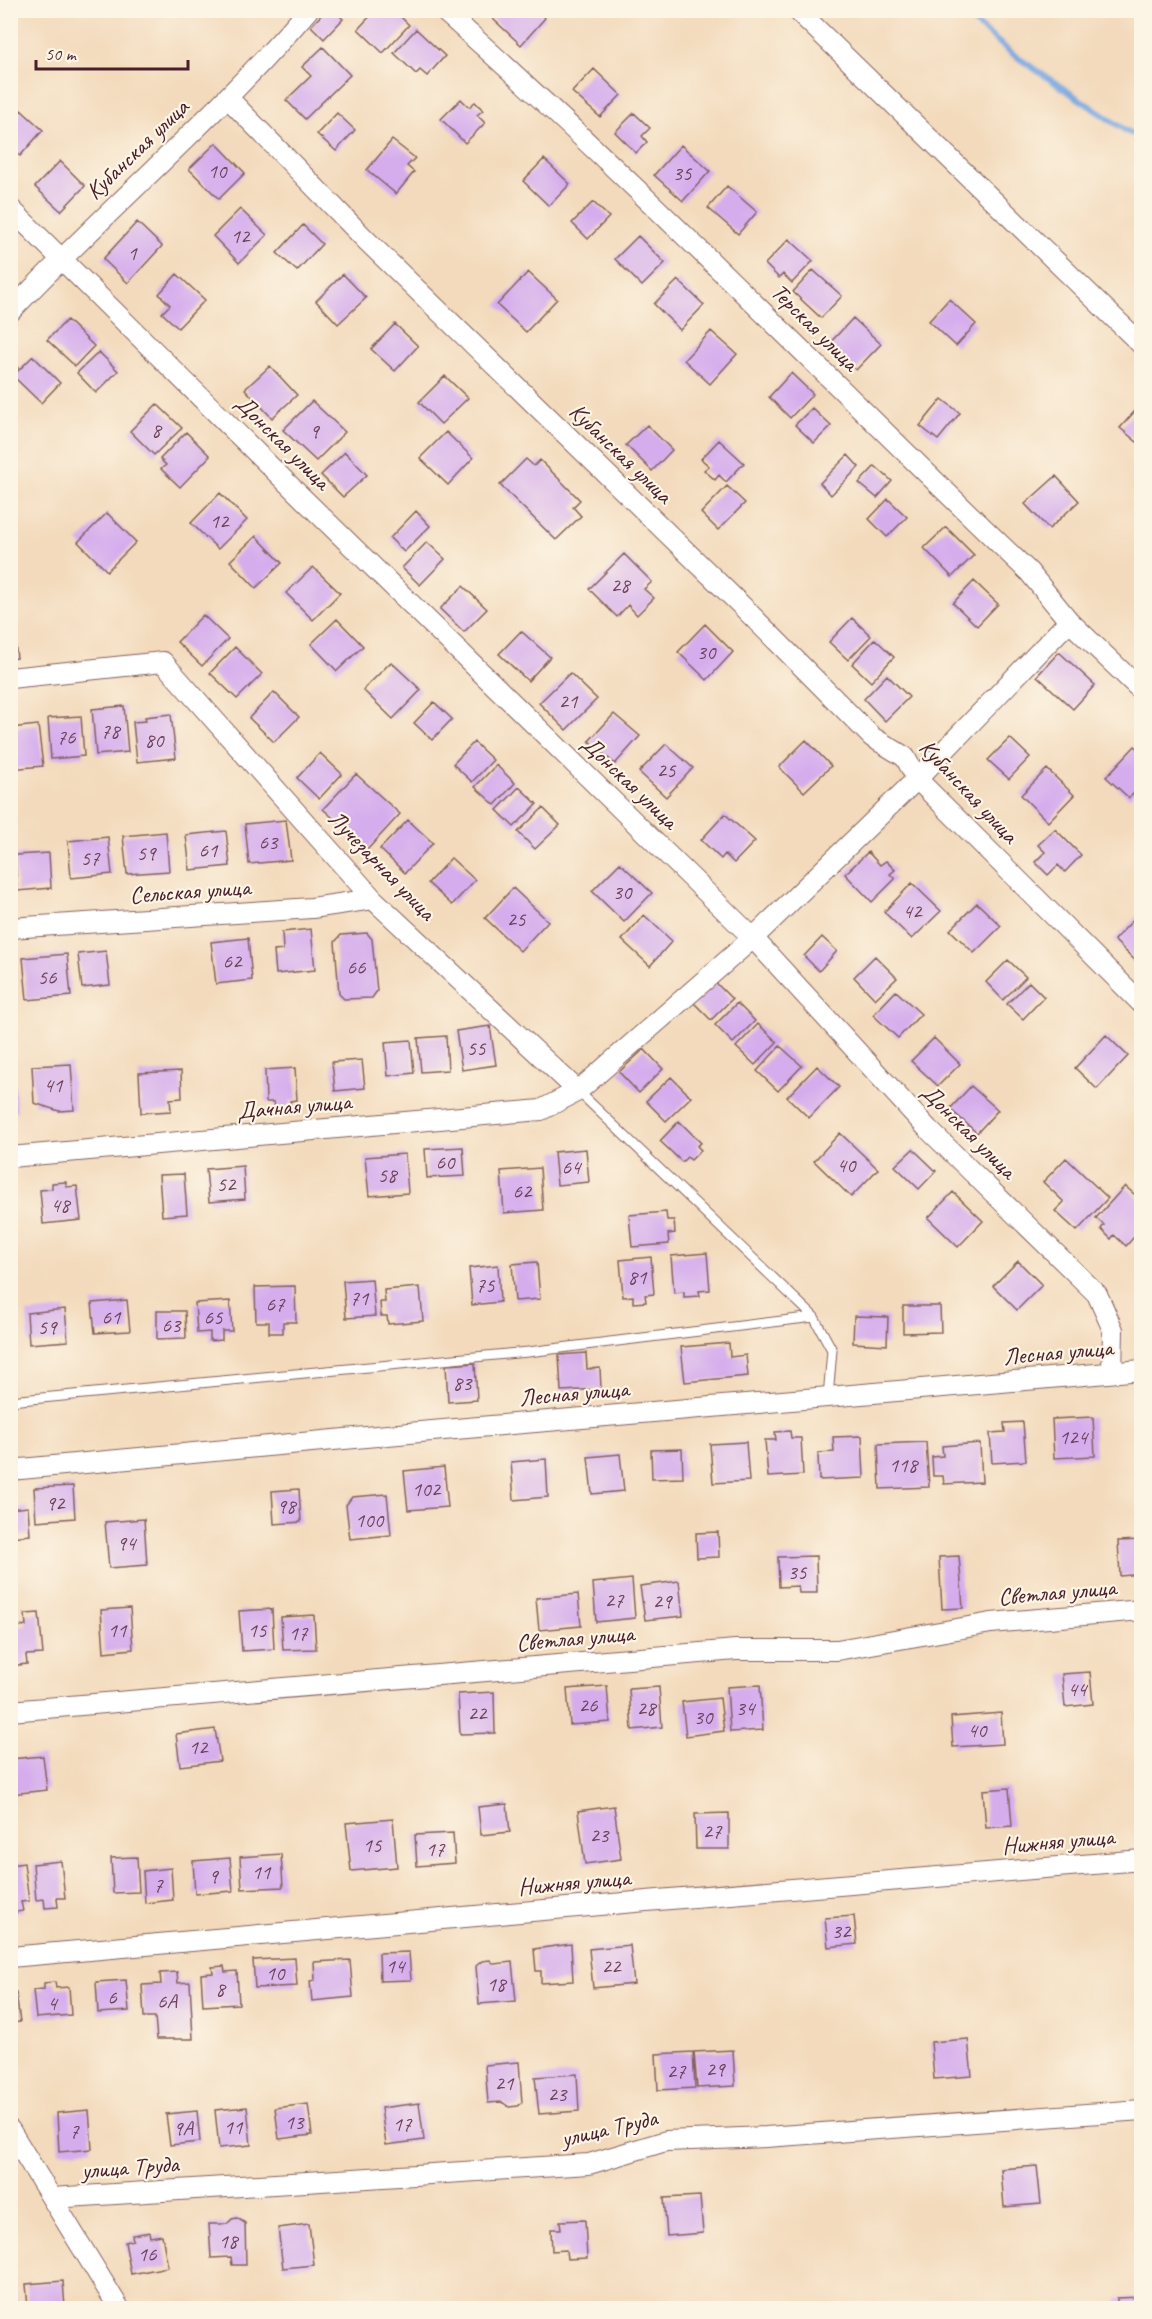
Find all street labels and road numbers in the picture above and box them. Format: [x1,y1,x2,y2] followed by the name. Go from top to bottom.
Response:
[79,91,196,206] street label: Кубанская улица
[765,277,867,379] street label: Терская улица
[229,388,338,497] street label: Донская улица
[563,396,680,511] street label: Кубанская улица
[575,729,686,837] street label: Донская улица
[913,732,1026,851] street label: Кубанская улица
[322,804,443,927] street label: Лучезарная улица
[129,872,253,910] street label: Сельская улица
[915,1077,1024,1186] street label: Донская улица
[236,1086,355,1126] street label: Дачная улица
[1002,1332,1116,1372] street label: Лесная улица
[518,1373,632,1413] street label: Лесная улица
[997,1572,1119,1612] street label: Светлая улица
[515,1618,637,1658] street label: Светлая улица
[1001,1821,1118,1861] street label: Нижняя улица
[517,1862,634,1902] street label: Нижняя улица
[556,2102,661,2154] street label: улица Труда
[78,2149,181,2186] street label: улица Труда

